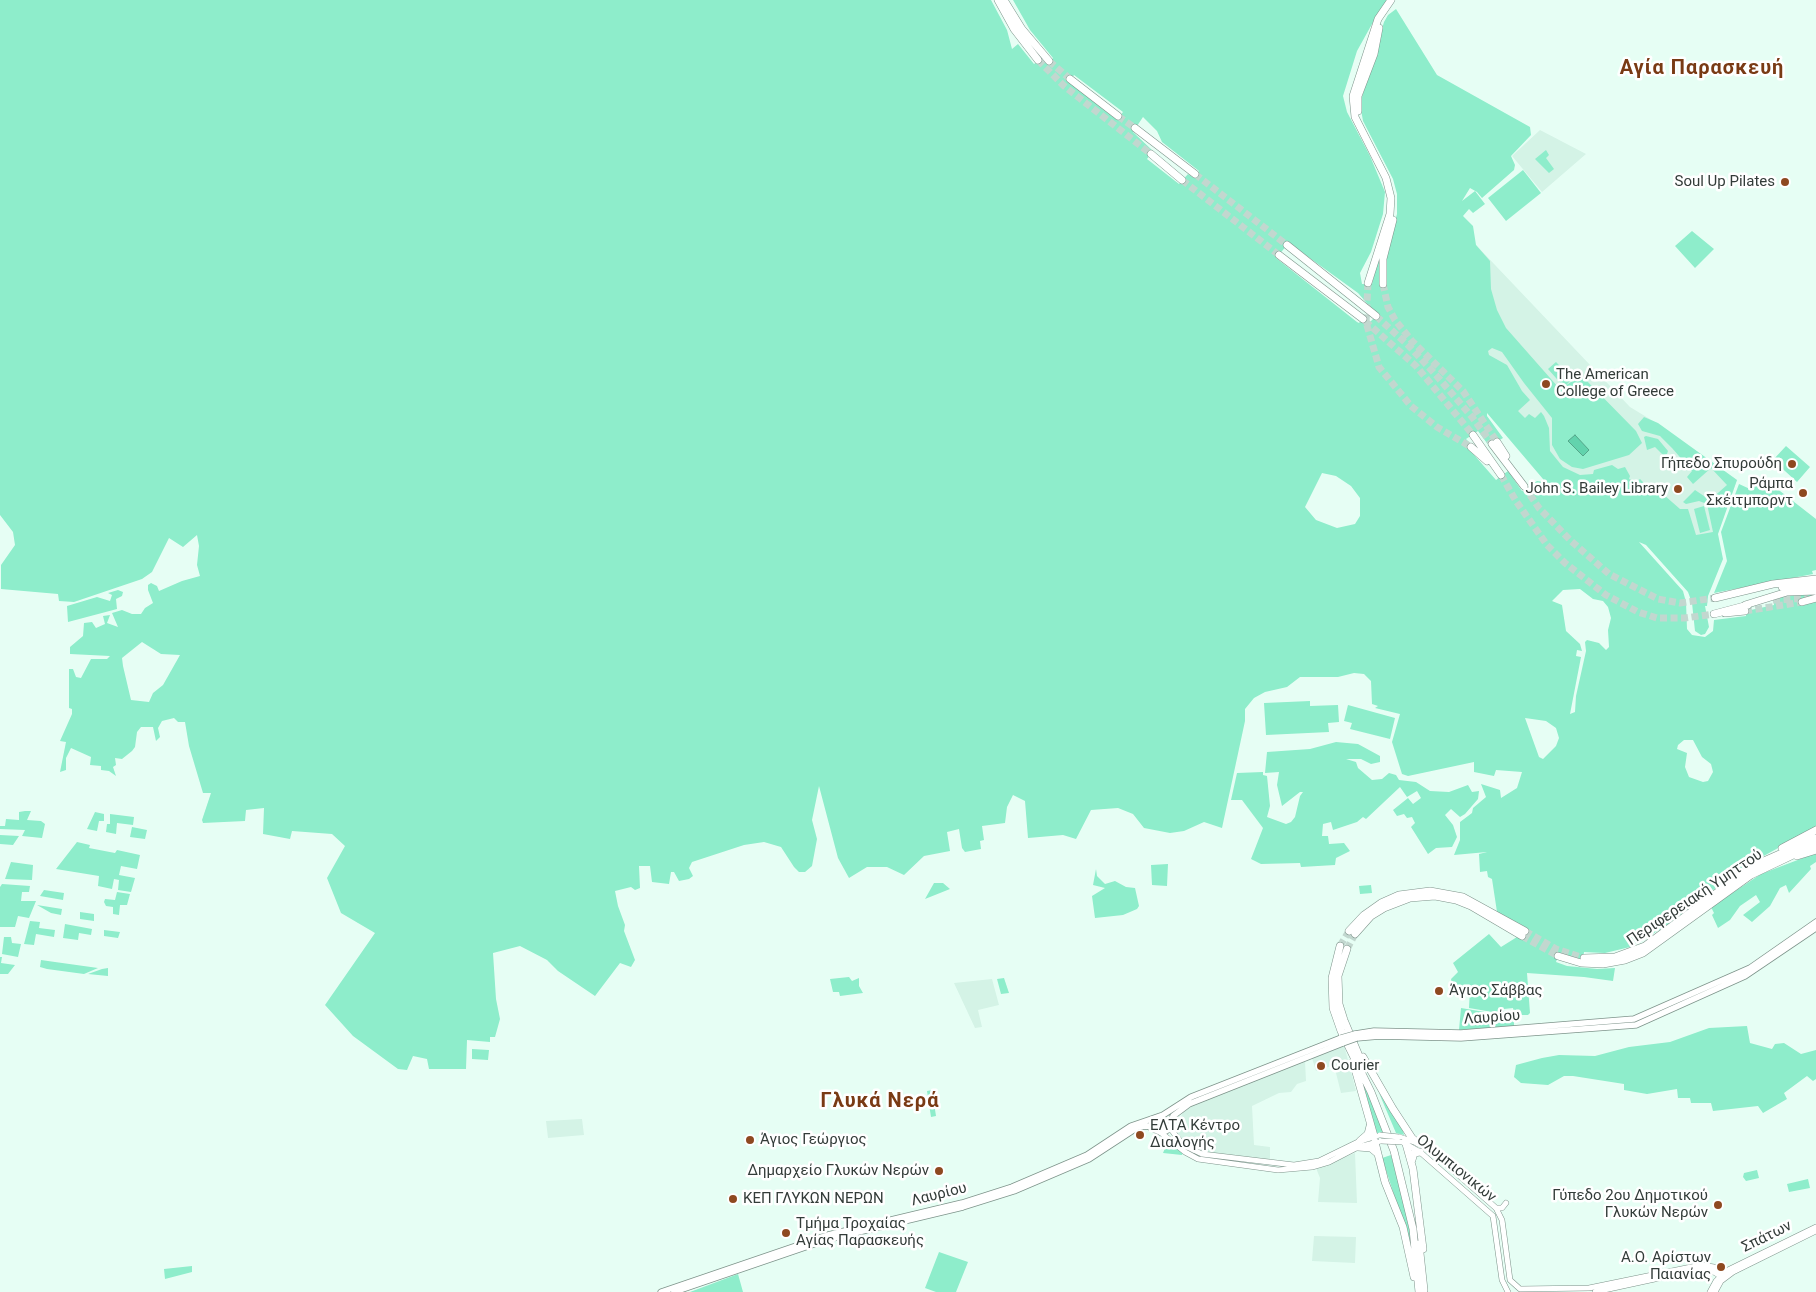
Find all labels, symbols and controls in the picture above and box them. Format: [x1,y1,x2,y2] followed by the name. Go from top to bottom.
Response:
[1618,57,1786,81] district label: Αγία Παρασκευή
[1675,173,1775,191] place label: Soul Up Pilates
[1779,176,1791,188] marker: Soul Up Pilates
[1556,366,1674,401] place label: The American College of Greece
[1540,378,1552,390] marker: The American College of Greece
[1661,455,1782,473] place label: Γήπεδο Σπυρούδη
[1786,458,1798,470] marker: Γήπεδο Σπυρούδη
[1706,475,1793,510] place label: Ράμπα Σκέιτμπορντ
[1525,480,1668,498] place label: John S. Bailey Library
[1672,483,1684,495] marker: John S. Bailey Library
[1797,487,1809,499] marker: Ράμπα Σκέιτμπορντ
[1624,846,1766,950] street label: Περιφερειακή Υμηττού
[1449,982,1543,1000] place label: Άγιος Σάββας
[1433,985,1445,997] marker: Άγιος Σάββας
[1463,1007,1521,1029] street label: Λαυρίου
[1331,1057,1379,1075] place label: Courier
[1315,1060,1327,1072] marker: Courier
[819,1090,941,1114] district label: Γλυκά Νερά
[1150,1117,1240,1152] place label: ΕΛΤΑ Κέντρο Διαλογής
[1134,1129,1146,1141] marker: ΕΛΤΑ Κέντρο Διαλογής
[760,1131,867,1149] place label: Άγιος Γεώργιος
[1412,1131,1500,1207] street label: Ολυμπιονικών
[744,1134,756,1146] marker: Άγιος Γεώργιος
[748,1162,929,1180] place label: Δημαρχείο Γλυκών Νερών
[933,1165,945,1177] marker: Δημαρχείο Γλυκών Νερών
[909,1179,969,1211] street label: Λαυρίου
[1552,1187,1708,1222] place label: Γύπεδο 2ου Δημοτικού Γλυκών Νερών
[743,1190,884,1208] place label: ΚΕΠ ΓΛΥΚΩΝ ΝΕΡΩΝ
[727,1193,739,1205] marker: ΚΕΠ ΓΛΥΚΩΝ ΝΕΡΩΝ
[1712,1199,1724,1211] marker: Γύπεδο 2ου Δημοτικού Γλυκών Νερών
[796,1215,924,1250] place label: Τμήμα Τροχαίας Αγίας Παρασκευής
[1739,1217,1795,1257] street label: Σπάτων
[780,1227,792,1239] marker: Τμήμα Τροχαίας Αγίας Παρασκευής
[1621,1249,1711,1284] place label: Α.Ο. Αρίστων Παιανίας
[1715,1261,1727,1273] marker: Α.Ο. Αρίστων Παιανίας

